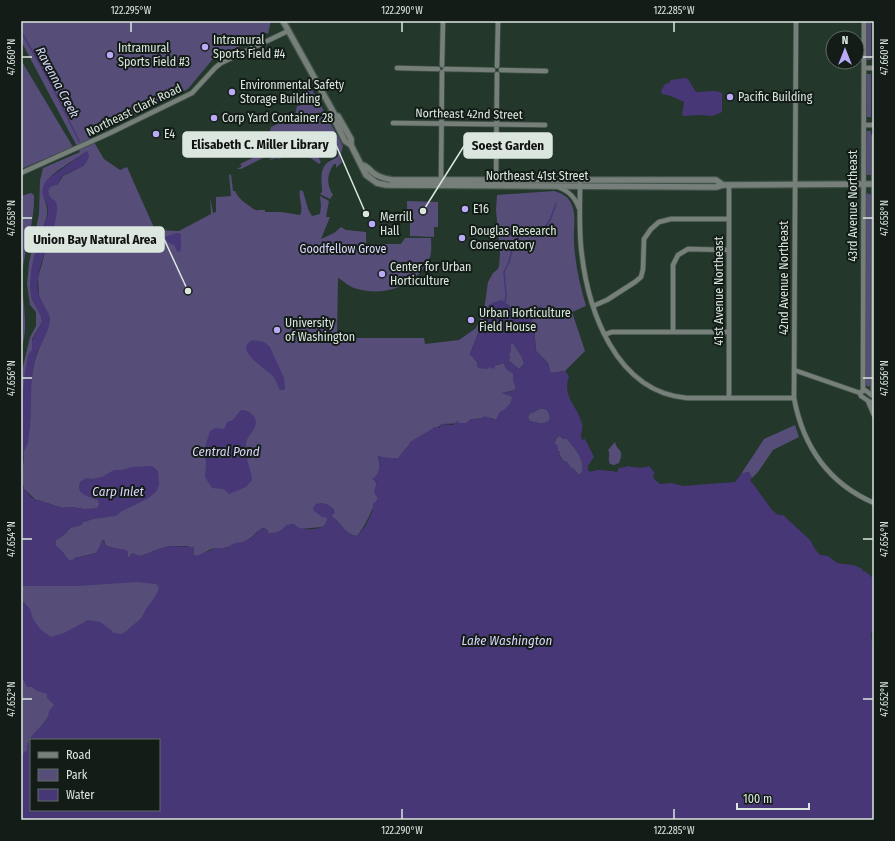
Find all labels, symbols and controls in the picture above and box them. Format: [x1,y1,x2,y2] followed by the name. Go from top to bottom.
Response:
[111,5,152,17] text: 122.295°W
[381,5,423,17] text: 122.290°W
[654,5,695,17] text: 122.285°W
[825,30,865,70] north arrow
[213,33,286,61] place label: Intramural Sports Field #4
[842,34,848,47] text: N
[6,39,18,75] text: 47.660°N
[879,39,891,75] text: 47.660°N
[118,41,190,69] place label: Intramural Sports Field #3
[200,42,210,52] marker: Intramural Sports Field #4
[33,44,83,121] water label: Ravenna Creek
[105,50,115,60] marker: Intramural Sports Field #3
[240,78,345,106] place label: Environmental Safety Storage Building
[84,81,184,139] street label: Northeast Clark Road
[227,87,237,97] marker: Environmental Safety Storage Building
[738,90,813,104] place label: Pacific Building
[725,92,735,102] marker: Pacific Building
[415,106,523,122] street label: Northeast 42nd Street
[222,111,333,125] place label: Corp Yard Container 28
[209,113,219,123] marker: Corp Yard Container 28
[164,127,175,141] place label: E4
[151,129,161,139] marker: E4
[183,132,336,157] callout: Elisabeth C. Miller Library
[464,133,552,158] callout: Soest Garden
[191,137,329,152] text: Elisabeth C. Miller Library
[472,138,544,153] text: Soest Garden
[846,150,860,262] street label: 43rd Avenue Northeast
[486,169,588,183] street label: Northeast 41st Street
[6,200,18,236] text: 47.658°N
[879,200,891,236] text: 47.658°N
[473,202,489,216] place label: E16
[460,204,470,214] marker: E16
[380,210,412,238] place label: Merrill Hall
[367,219,377,229] marker: Merrill Hall
[777,221,791,335] street label: 42nd Avenue Northeast
[470,224,556,252] place label: Douglas Research Conservatory
[25,227,164,252] callout: Union Bay Natural Area
[33,232,157,247] text: Union Bay Natural Area
[457,233,467,243] marker: Douglas Research Conservatory
[712,236,726,346] street label: 41st Avenue Northeast
[300,242,387,256] park label: Goodfellow Grove
[390,260,471,288] place label: Center for Urban Horticulture
[377,269,387,279] marker: Center for Urban Horticulture
[479,306,571,334] place label: Urban Horticulture Field House
[466,315,476,325] marker: Urban Horticulture Field House
[285,316,355,344] place label: University of Washington
[272,325,282,335] marker: University of Washington
[6,360,18,396] text: 47.656°N
[879,360,891,396] text: 47.656°N
[192,444,260,459] water label: Central Pond
[92,484,144,499] water label: Carp Inlet
[6,521,18,557] text: 47.654°N
[879,521,891,557] text: 47.654°N
[462,633,553,648] water label: Lake Washington
[6,681,18,717] text: 47.652°N
[879,681,891,717] text: 47.652°N
[30,739,160,811] legend
[66,748,91,762] text: Road
[66,768,88,782] text: Park
[737,785,809,811] scale bar
[66,788,95,802] text: Water
[743,792,772,806] text: 100 m
[381,825,423,837] text: 122.290°W
[654,825,695,837] text: 122.285°W

